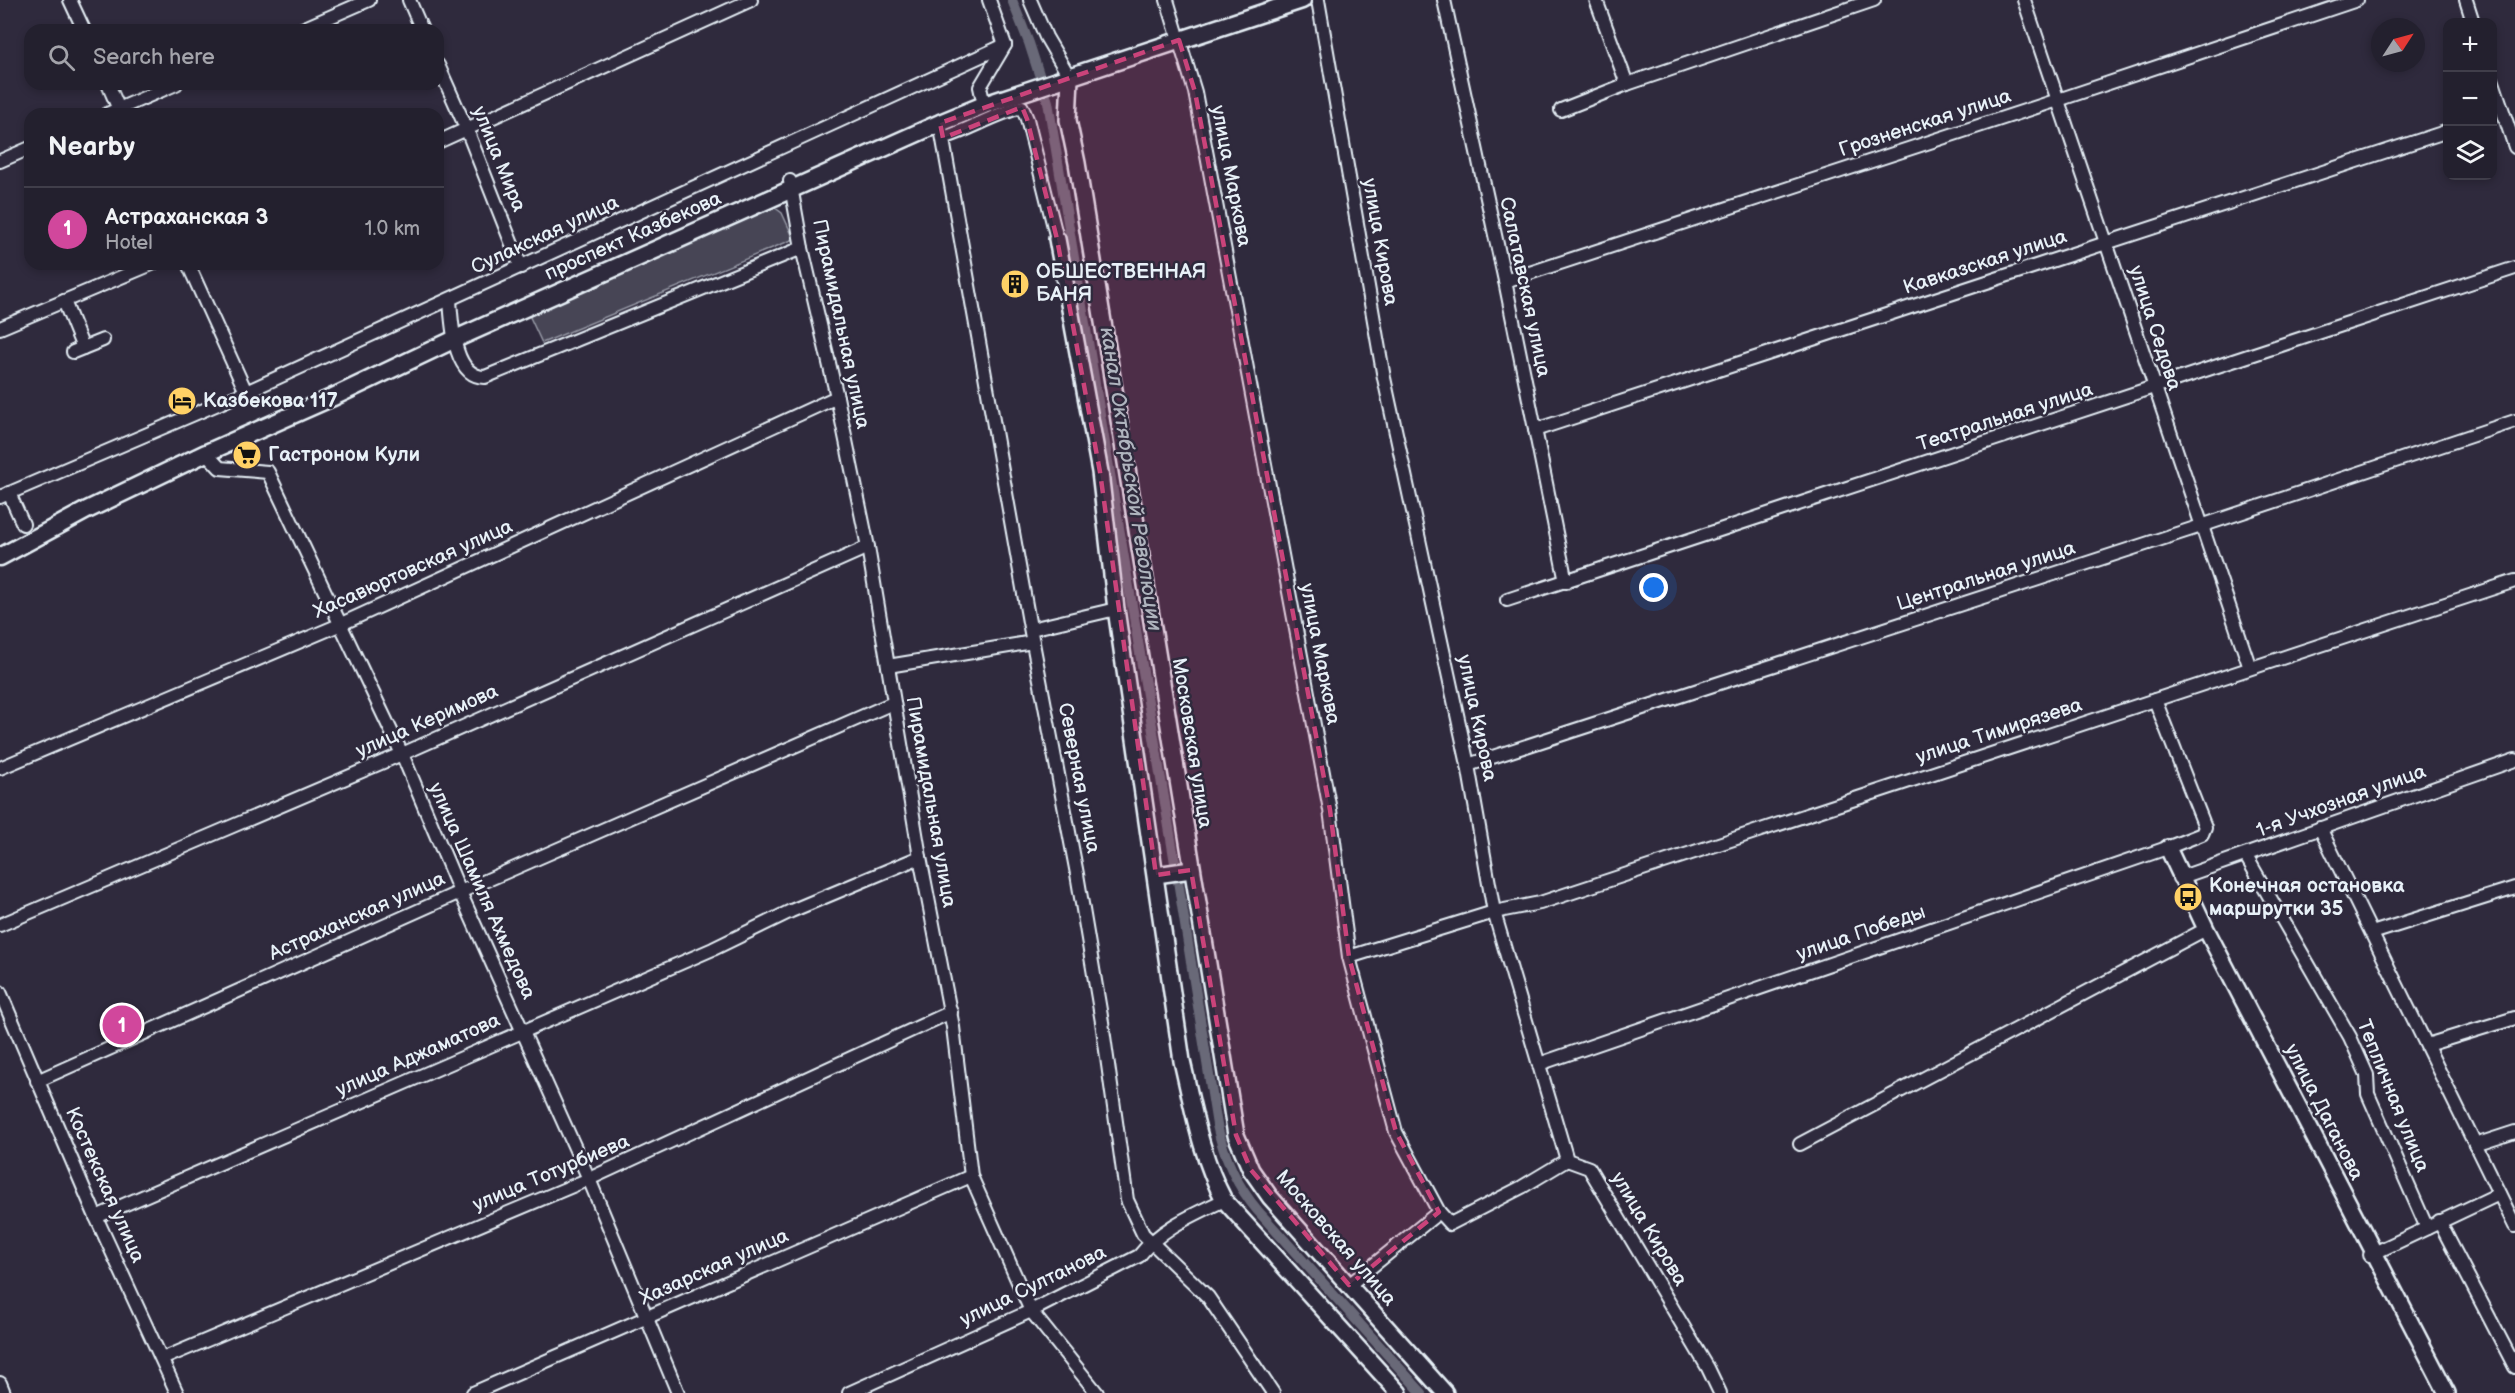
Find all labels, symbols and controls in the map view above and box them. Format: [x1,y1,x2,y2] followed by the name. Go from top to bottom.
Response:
[2371,18,2425,72] north arrow
[2443,18,2497,180] map controls
[2443,18,2497,72] button: +
[24,24,444,90] search box
[45,41,78,74] icon: search
[93,44,215,71] text: Search here
[2443,72,2497,126] button: −
[1836,84,2014,162] street label: Грозненская улица
[467,103,531,215] street label: улица Мира
[1206,103,1257,249] street label: улица Маркова
[2443,126,2497,180] button: layers
[48,132,135,163] text: Nearby
[1357,176,1403,308] street label: улица Кирова
[541,186,725,286] street label: проспект Казбекова
[467,190,623,280] street label: Сулакская улица
[1494,195,1556,379] street label: Салатавская улица
[105,204,268,231] text: Астраханская 3
[63,217,72,241] text: 1
[365,217,420,241] text: 1.0 km
[807,217,875,431] street label: Пирамидальная улица
[1900,224,2070,300] street label: Кавказская улица
[105,231,153,255] text: Hotel
[1036,260,1206,307] place label: ОБШЕСТВЕННАЯ БАНЯ
[2123,262,2187,394] street label: улица Седова
[999,268,1031,300] building icon: ОБШЕСТВЕННАЯ БАНЯ
[1095,325,1167,633] water label: канал Октябрьской Революции
[1914,377,2096,457] street label: Театральная улица
[166,385,198,417] hotel icon: Казбекова 117
[203,389,338,413] place label: Казбекова 117
[231,439,263,471] supermarket icon: Гастроном Кули
[268,443,420,467] place label: Гастроном Кули
[310,514,516,624] street label: Хасавюртовская улица
[1894,536,2079,616] street label: Центральная улица
[1639,573,1668,602] your location
[1295,581,1346,727] street label: улица Маркова
[1452,653,1502,784] street label: улица Кирова
[1167,656,1217,830] street label: Московская улица
[352,679,502,763] street label: улица Керимова
[1913,693,2085,769] street label: улица Тимирязева
[901,695,961,910] street label: Пирамидальная улица
[1053,701,1105,855] street label: Северная улица
[2253,759,2429,843] street label: 1-я Учхозная улица
[423,779,541,1003] street label: улица Шамиля Ахмедова
[264,866,449,966] street label: Астраханская улица
[2209,874,2405,921] place label: Конечная остановка маршрутки 35
[2172,881,2204,913] bus stop icon: Конечная остановка маршрутки 35
[1793,900,1929,966] street label: улица Победы
[102,1002,142,1048] pin: 1
[332,1008,504,1102] street label: улица Аджаматова
[2351,1016,2435,1176] street label: Тепличная улица
[2279,1040,2369,1184] street label: улица Даганова
[60,1104,150,1267] street label: Костекская улица
[469,1129,633,1217] street label: улица Тотурбиева
[1271,1165,1402,1311] street label: Московская улица
[1606,1168,1693,1291] street label: улица Кирова
[636,1223,792,1311] street label: Хазарская улица
[956,1240,1110,1332] street label: улица Султанова

